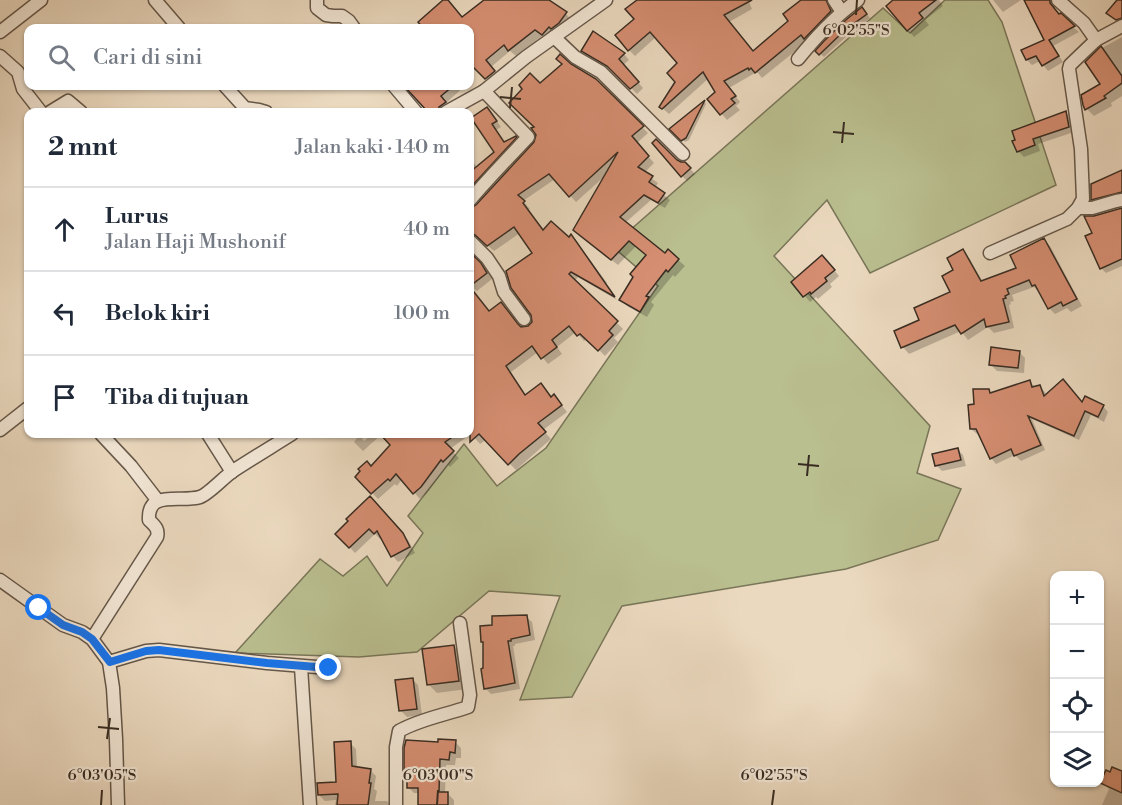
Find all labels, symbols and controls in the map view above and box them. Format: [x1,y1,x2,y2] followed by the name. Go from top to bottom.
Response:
[822,21,890,40] text: 6°02'55"S
[24,24,474,90] search box
[45,41,78,74] icon: search
[93,44,203,71] text: Cari di sini
[48,131,117,163] text: 2 mnt
[295,135,450,160] text: Jalan kaki · 140 m
[105,203,168,230] text: Lurus
[48,213,81,246] icon: ahead
[403,217,450,242] text: 40 m
[105,230,286,255] text: Jalan Haji Mushonif
[48,297,81,330] icon: left
[105,300,210,327] text: Belok kiri
[394,301,450,326] text: 100 m
[48,381,81,414] icon: arrive
[105,384,249,411] text: Tiba di tujuan
[1050,571,1104,787] map controls
[1050,571,1104,625] button: +
[25,594,51,620] route start
[1050,625,1104,679] button: −
[315,654,341,680] route end
[1050,679,1104,733] button: locate
[1050,733,1104,787] button: layers
[68,766,136,785] text: 6°03'05"S
[403,766,473,785] text: 6°03'00"S
[740,766,808,785] text: 6°02'55"S

